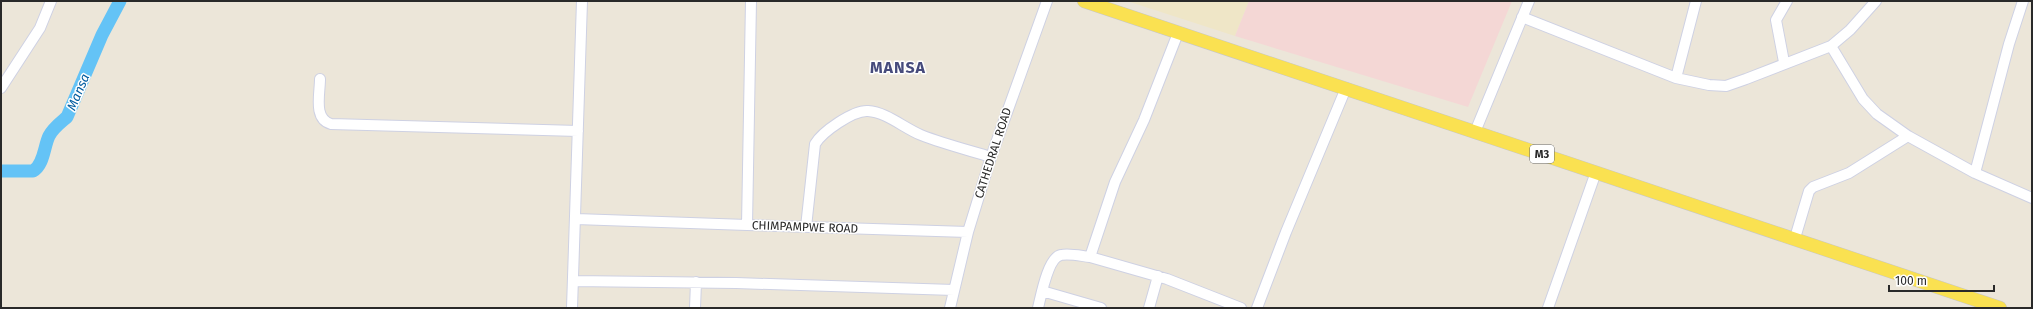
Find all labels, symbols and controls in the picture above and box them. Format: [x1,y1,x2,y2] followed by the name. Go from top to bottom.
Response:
[870,58,926,77] district label: MANSA
[64,71,92,113] water label: Mansa
[972,106,1014,200] street label: CATHEDRAL ROAD
[1530,145,1554,163] road number: M3
[752,218,859,236] street label: CHIMPAMPWE ROAD
[1889,267,1994,293] scale bar
[1895,274,1927,288] text: 100 m

